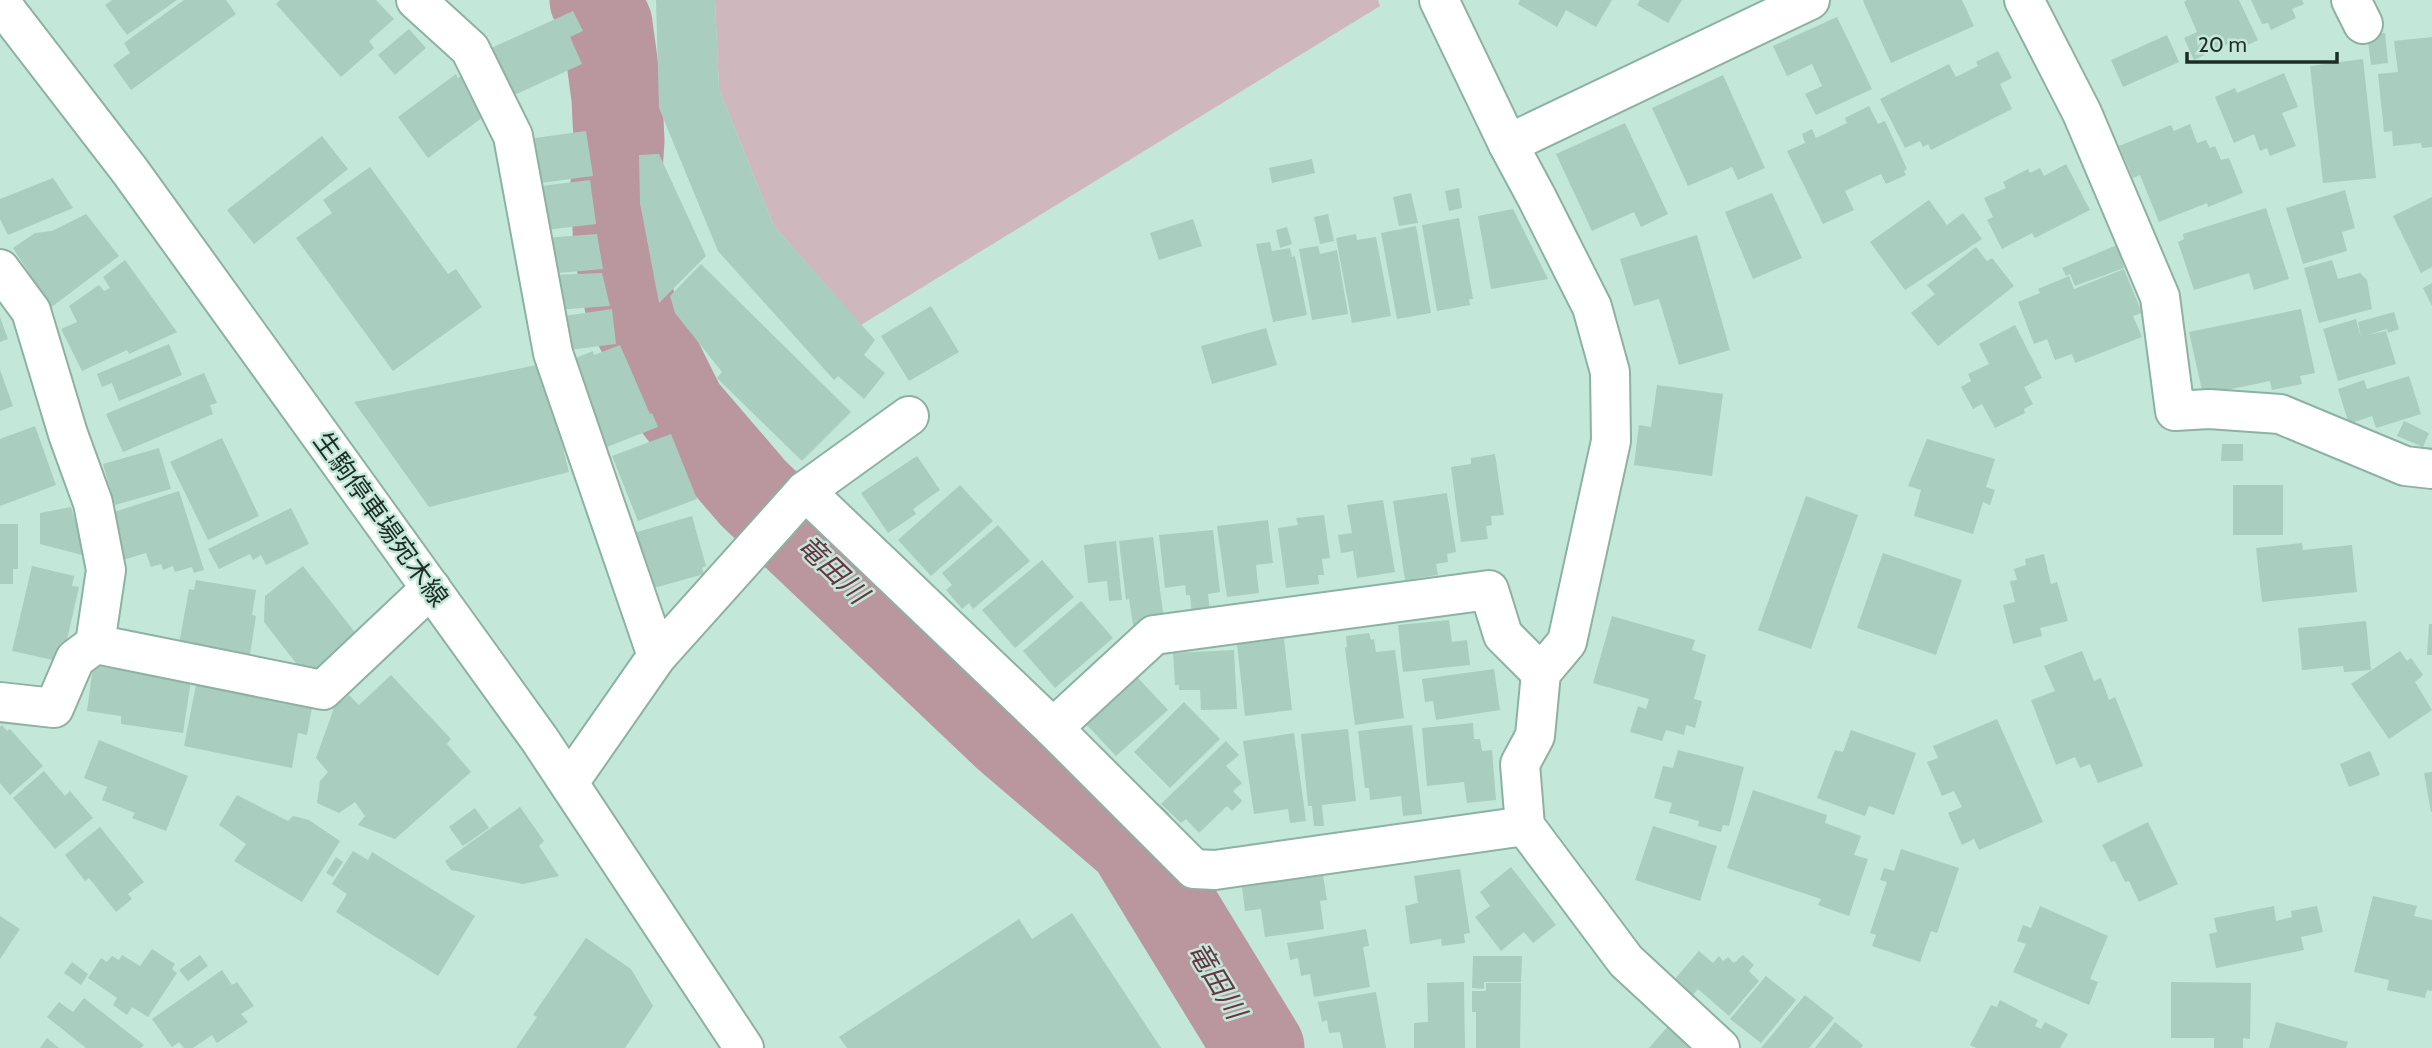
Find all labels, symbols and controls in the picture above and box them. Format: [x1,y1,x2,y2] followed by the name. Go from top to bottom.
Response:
[2187,21,2338,65] scale bar
[2198,32,2247,57] text: 20 m
[307,425,455,613] street label: 生駒停車場宛木線
[791,528,877,612] water label: 竜田川
[1181,935,1255,1027] water label: 竜田川

